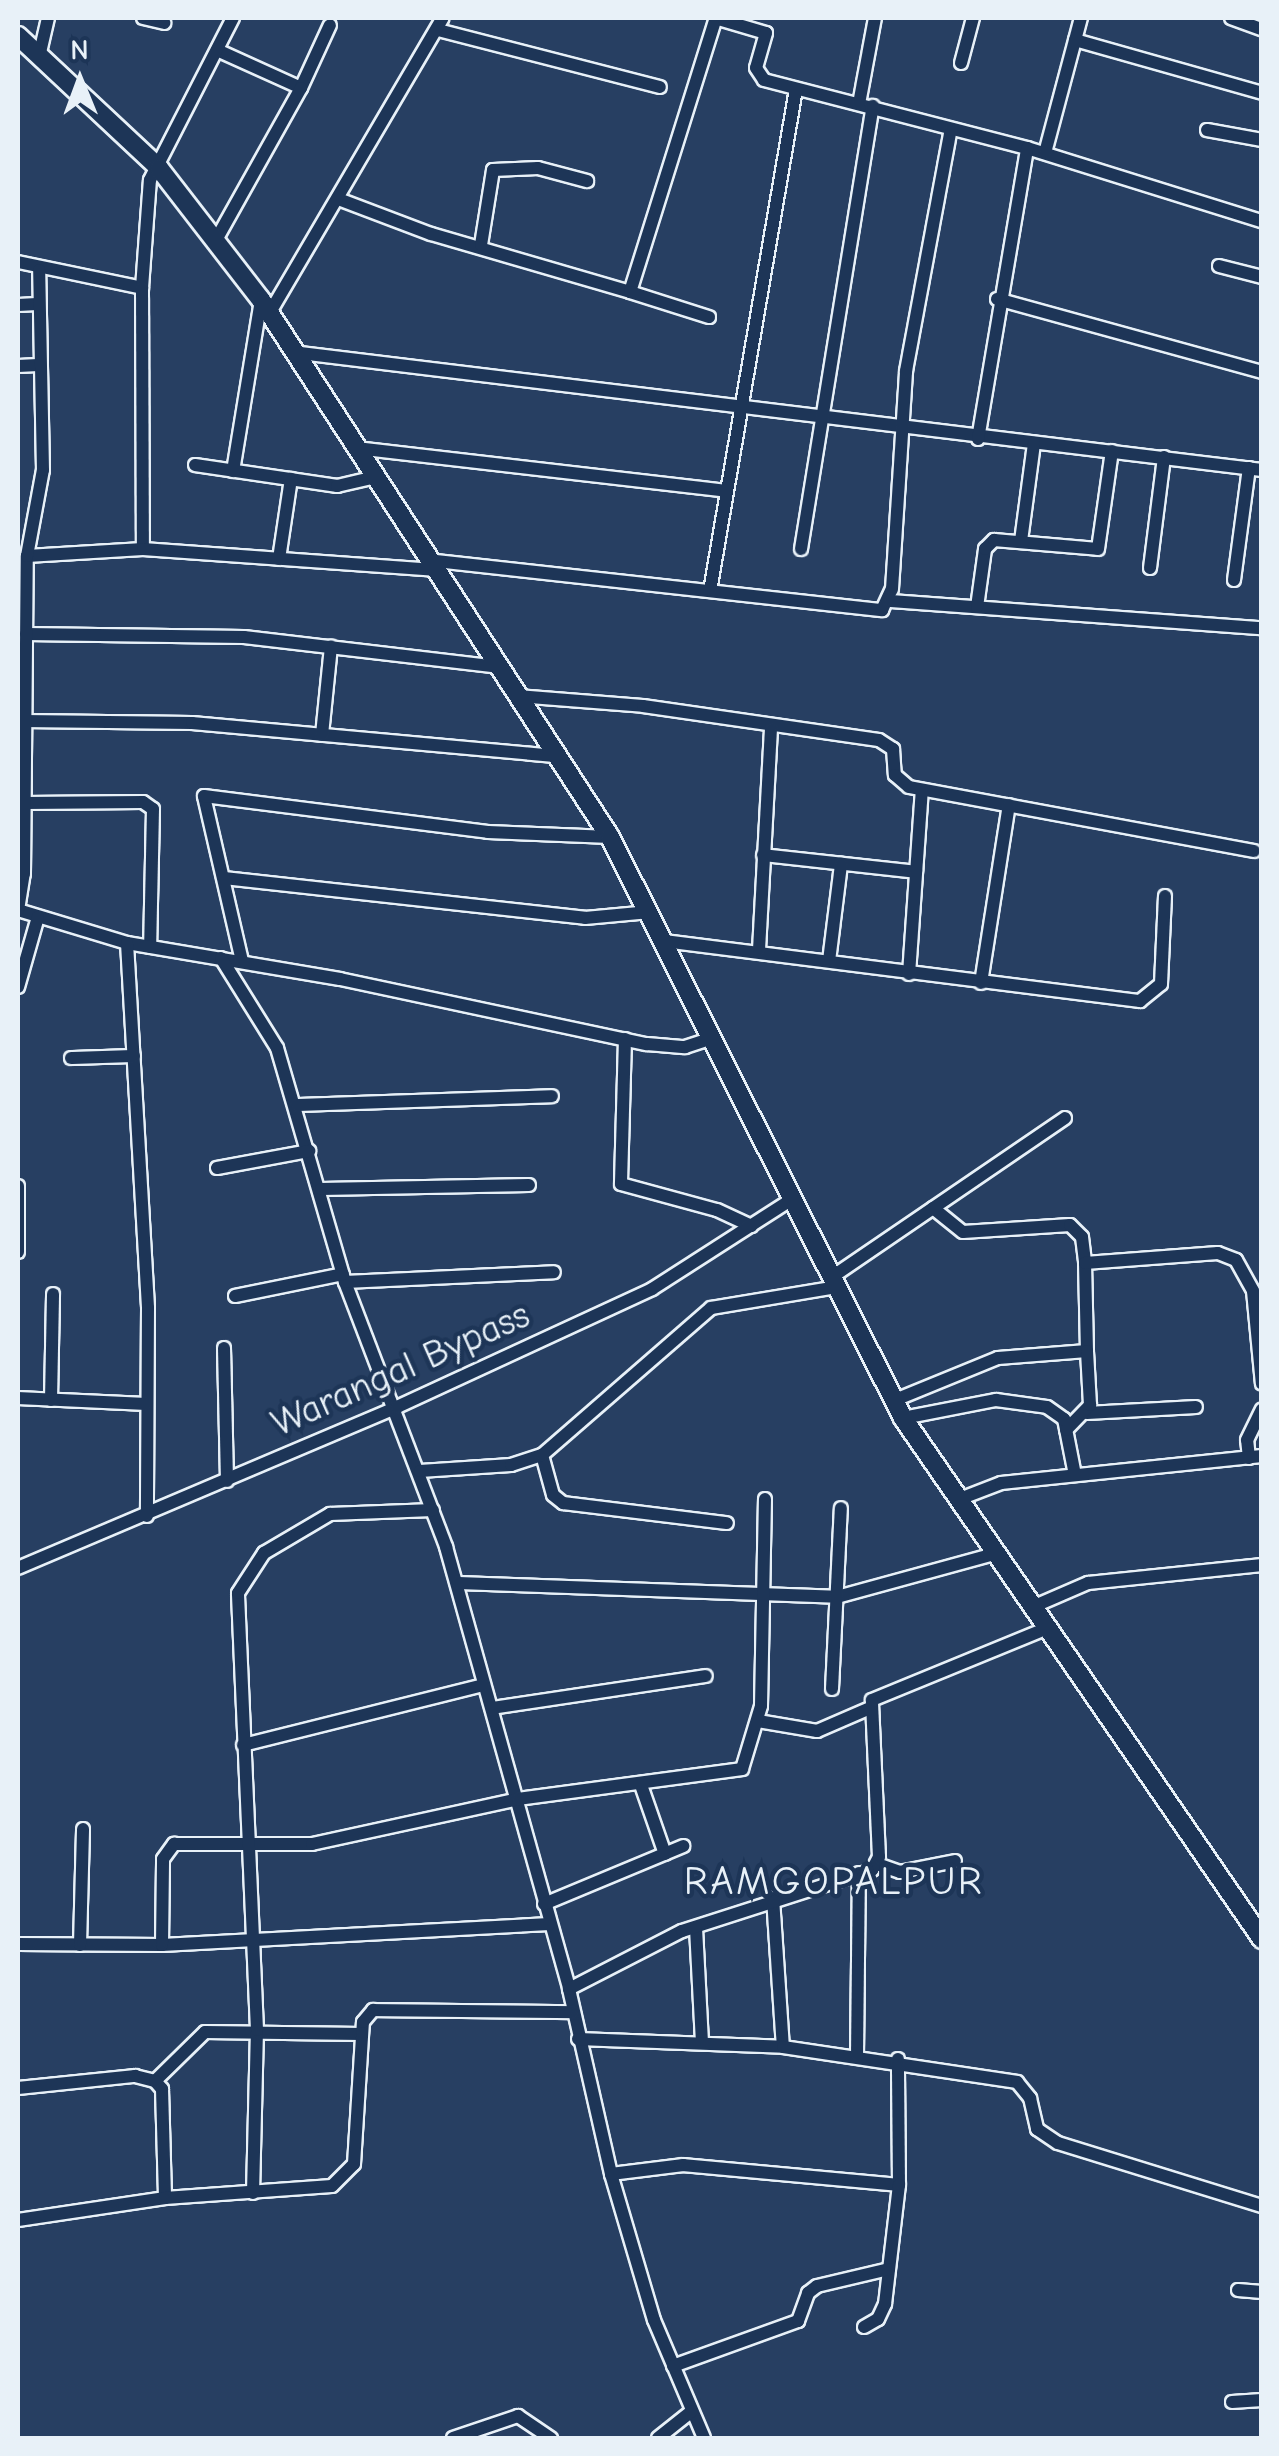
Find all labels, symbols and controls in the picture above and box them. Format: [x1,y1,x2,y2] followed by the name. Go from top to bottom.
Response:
[30,30,130,130] north arrow
[70,34,89,66] text: N
[265,1293,537,1447] street label: Warangal Bypass
[684,1857,984,1905] district label: RAMGOPALPUR

